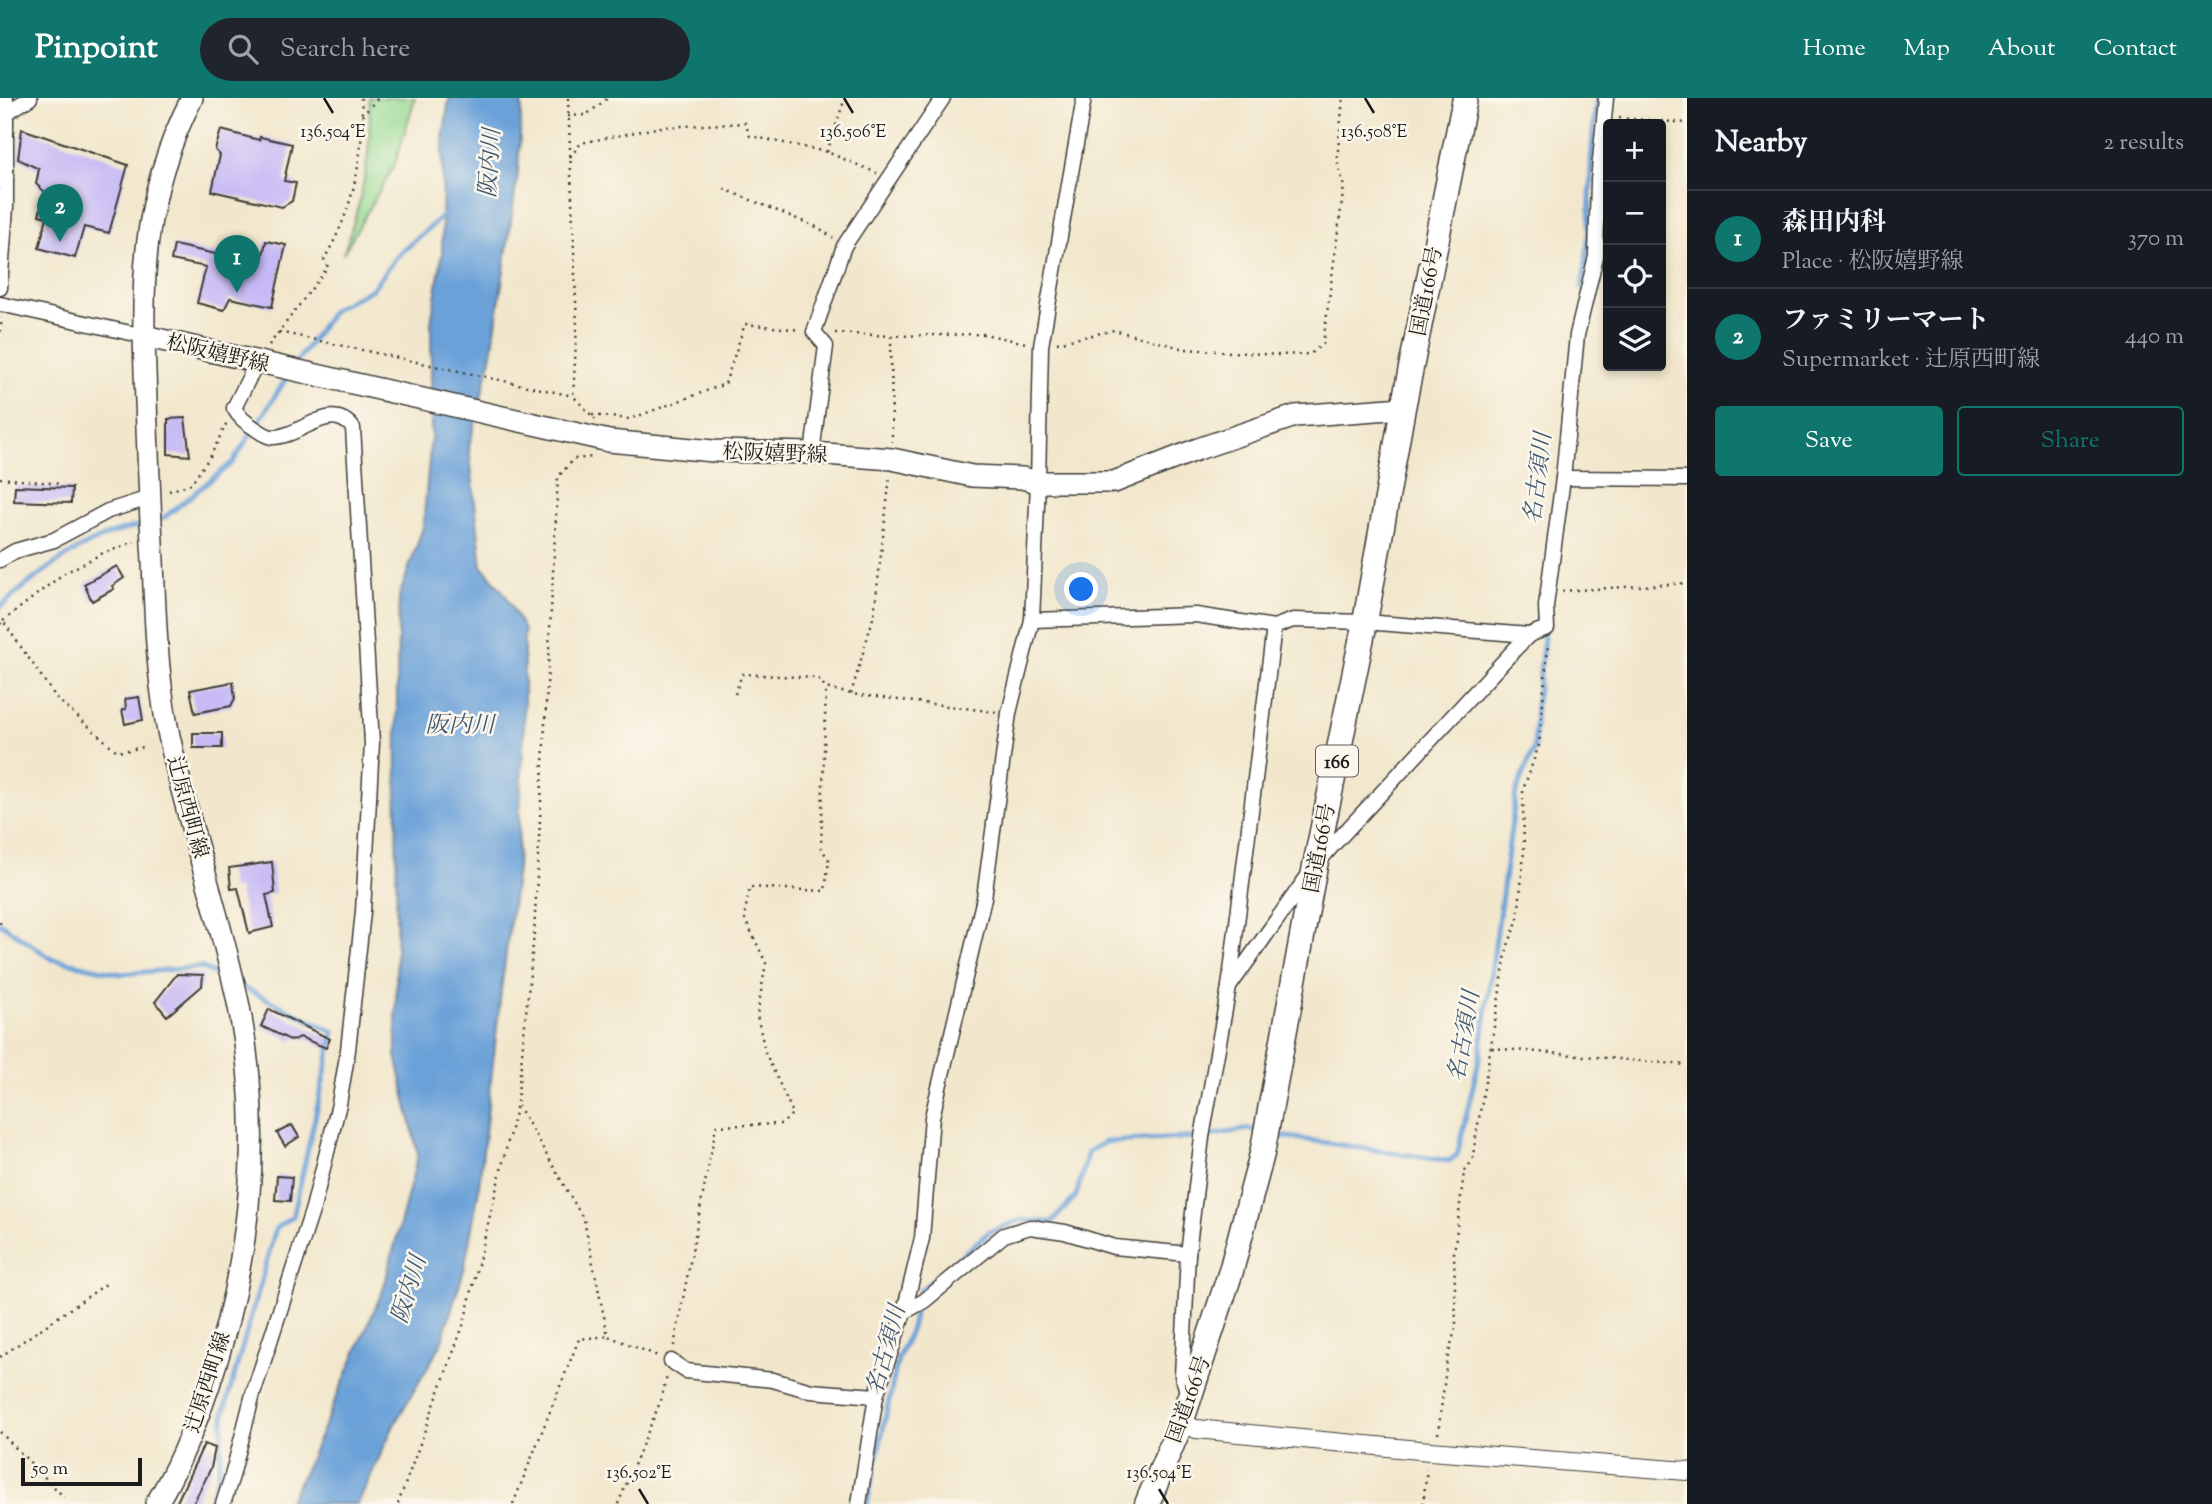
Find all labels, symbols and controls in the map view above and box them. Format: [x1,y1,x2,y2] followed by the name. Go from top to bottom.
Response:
[200,18,690,81] search box
[35,25,158,73] text: Pinpoint
[224,30,262,68] icon: search
[280,31,410,68] text: Search here
[1803,32,1866,66] text: Home
[1904,32,1950,66] text: Map
[1988,32,2055,66] text: About
[2093,32,2177,66] text: Contact
[1603,119,1666,371] map controls
[1603,119,1666,182] button: +
[300,120,366,146] text: 136.504°E
[820,120,886,146] text: 136.506°E
[1341,120,1407,146] text: 136.508°E
[1715,122,1807,165] text: Nearby
[473,125,511,199] water label: 阪内川
[2104,127,2184,160] text: 2 results
[1603,182,1666,245] button: −
[37,184,83,242] pin: 2
[1782,205,1886,242] text: 森田内科
[1734,223,1742,256] text: 1
[2128,223,2184,256] text: 370 m
[214,235,260,293] pin: 1
[1405,244,1451,339] street label: 国道166号
[1603,245,1666,308] button: locate
[1782,246,1963,279] text: Place · 松阪嬉野線
[1782,303,1989,340] text: ファミリーマート
[1603,308,1666,371] button: layers
[1733,321,1743,354] text: 2
[2125,321,2184,354] text: 440 m
[163,329,272,381] street label: 松阪嬉野線
[1782,344,2040,377] text: Supermarket · 辻原西町線
[1715,406,1943,476] button: Save
[1957,406,2184,476] button: Share
[1517,428,1562,526] water label: 名古須川
[722,438,828,472] street label: 松阪嬉野線
[1064,572,1098,606] your location
[426,710,498,743] water label: 阪内川
[1316,746,1358,776] road number: 166
[158,753,214,862] street label: 辻原西町線
[1298,801,1344,896] street label: 国道166号
[1441,985,1490,1085] water label: 名古須川
[385,1249,437,1328] water label: 阪内川
[860,1299,916,1399] water label: 名古須川
[178,1328,239,1437] street label: 辻原西町線
[1160,1352,1220,1448] street label: 国道166号
[21,1455,142,1487] scale bar
[32,1456,68,1483] text: 50 m
[606,1461,672,1487] text: 136.502°E
[1126,1461,1192,1487] text: 136.504°E

